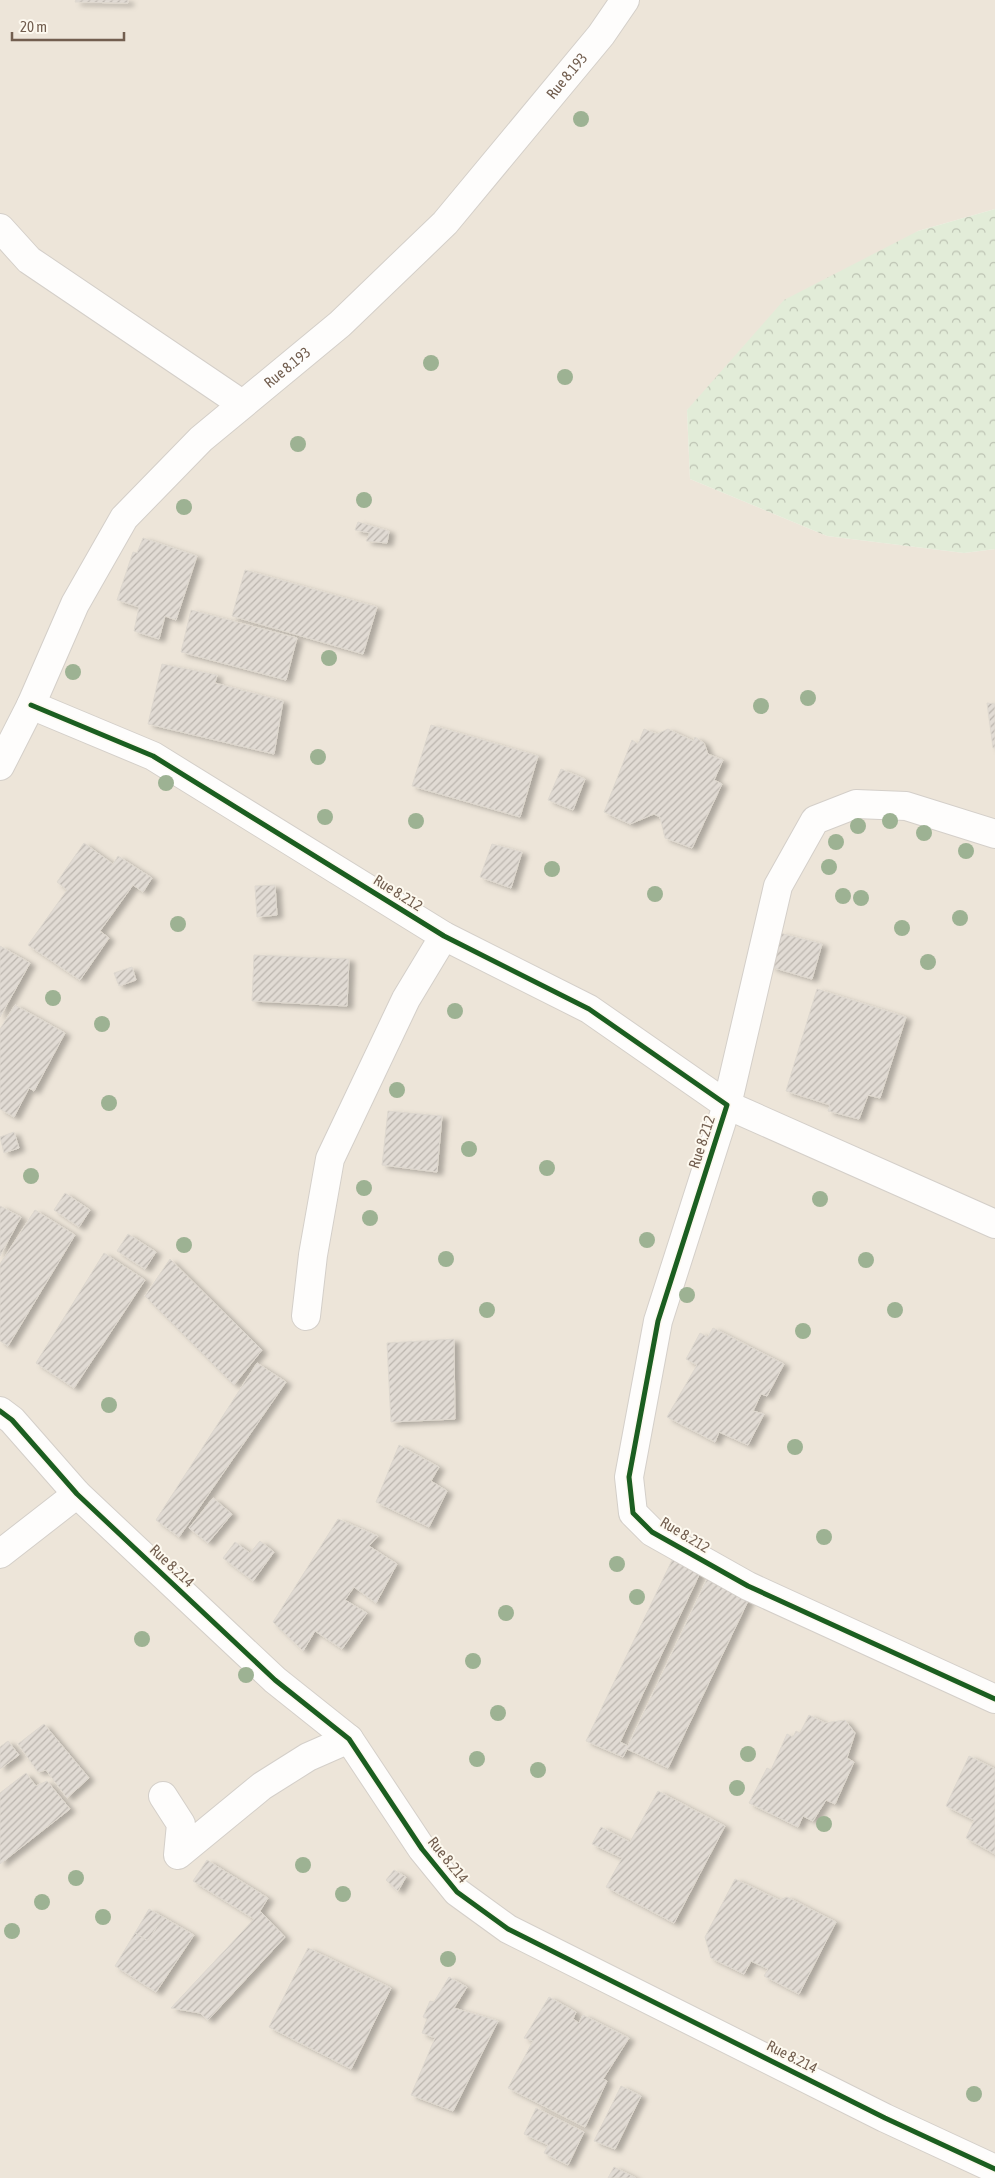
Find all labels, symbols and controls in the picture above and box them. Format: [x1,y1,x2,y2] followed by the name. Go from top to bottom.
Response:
[12,10,125,42] scale bar
[20,18,47,35] text: 20 m
[543,49,591,102] street label: Rue 8.193
[261,343,313,391] street label: Rue 8.193
[371,871,426,914] street label: Rue 8.212
[685,1113,718,1170] street label: Rue 8.212
[658,1513,713,1556] street label: Rue 8.212
[147,1541,198,1590] street label: Rue 8.214
[425,1833,472,1886] street label: Rue 8.214
[764,2037,820,2076] street label: Rue 8.214

